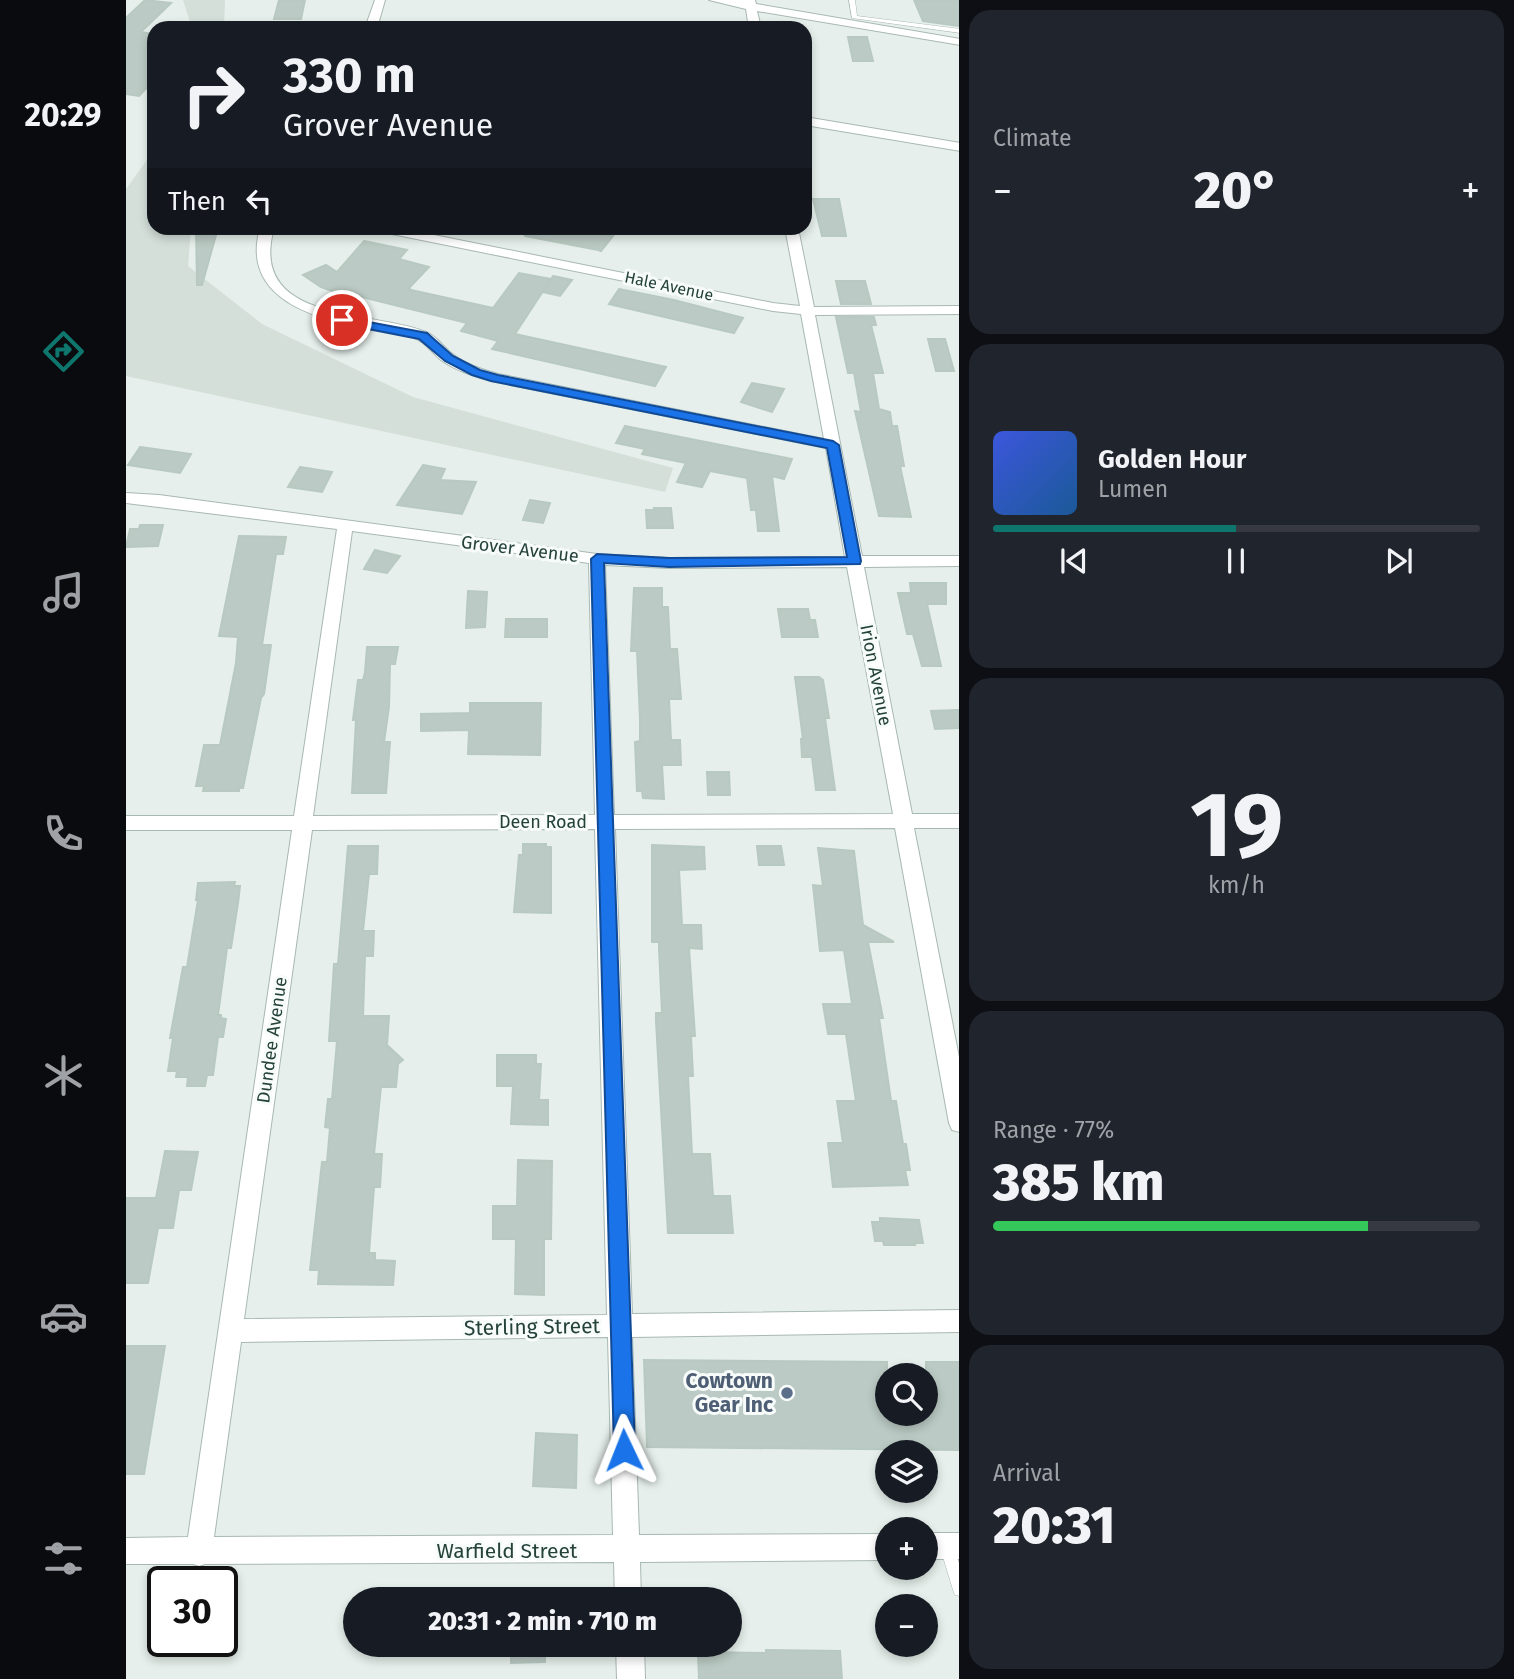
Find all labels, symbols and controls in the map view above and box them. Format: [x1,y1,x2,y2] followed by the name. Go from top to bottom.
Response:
[283,46,416,105] text: 330 m
[168,49,259,140] icon: right
[24,96,102,134] text: 20:29
[283,106,493,144] text: Grover Avenue
[993,124,1072,152] text: Climate
[1194,159,1279,222] text: 20°
[993,168,1012,214] text: −
[1461,168,1480,214] text: +
[240,182,278,220] icon: left
[168,186,226,217] text: Then
[623,267,715,305] street label: Hale Avenue
[312,290,372,350] pin
[323,301,361,339] icon: arrive
[39,327,88,376] icon: directions
[1098,444,1246,475] text: Golden Hour
[1098,475,1168,503] text: Lumen
[460,531,580,567] street label: Grover Avenue
[1055,542,1093,580] icon: previous
[1217,542,1255,580] icon: pause
[1380,542,1418,580] icon: next
[39,568,88,617] icon: music
[855,622,897,728] street label: Irion Avenue
[1190,771,1283,880] text: 19
[39,809,88,858] icon: phone
[499,811,587,833] street label: Deen Road
[1208,871,1265,899] text: km/h
[252,975,292,1105] street label: Dundee Avenue
[39,1051,88,1100] icon: climate
[993,1116,1114,1144] text: Range · 77%
[993,1151,1164,1214] text: 385 km
[39,1292,88,1341] icon: car
[464,1313,601,1341] street label: Sterling Street
[875,1363,938,1657] map controls
[875,1363,938,1426] button: search
[686,1368,773,1418] place label: Cowtown Gear Inc
[779,1385,795,1401] marker: Cowtown Gear Inc
[587,1413,661,1487] position arrow
[875,1440,938,1503] button: layers
[993,1459,1060,1487] text: Arrival
[993,1494,1115,1557] text: 20:31
[875,1517,938,1580] button: +
[39,1534,88,1583] icon: filters
[437,1538,578,1564] street label: Warfield Street
[147,1566,238,1657] speed limit sign: 30
[875,1594,938,1657] button: −
[428,1606,657,1637] text: 20:31 · 2 min · 710 m

